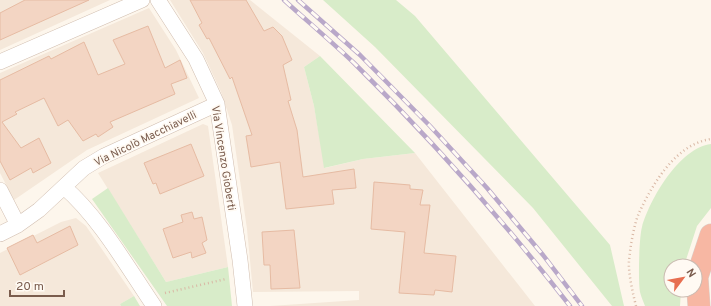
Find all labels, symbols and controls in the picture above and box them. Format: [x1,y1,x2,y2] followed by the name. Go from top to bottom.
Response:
[208,105,238,212] street label: Via Vincenzo Gioberti
[92,108,199,170] street label: Via Nicolò Macchiavelli
[663,258,703,298] north arrow
[683,266,699,280] text: N
[10,272,64,298] scale bar
[16,279,44,295] text: 20 m

